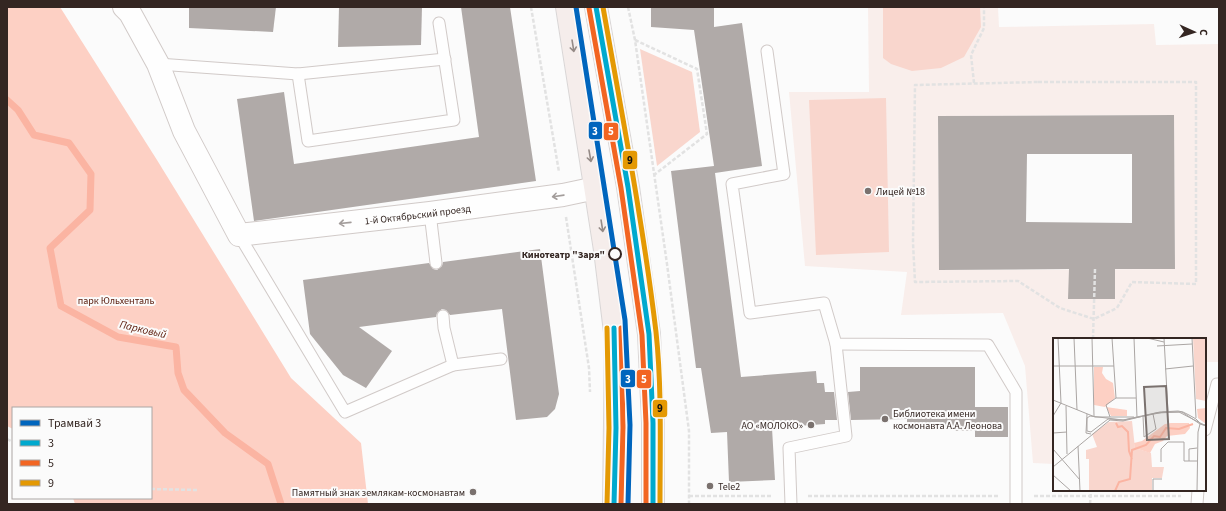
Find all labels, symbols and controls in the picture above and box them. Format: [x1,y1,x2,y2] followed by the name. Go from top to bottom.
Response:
[1174,12,1214,52] north arrow
[1196,29,1211,37] text: С
[569,39,577,52] one-way arrow
[588,121,603,140] line badge: 3
[603,122,619,141] line badge: 5
[592,124,598,139] text: 3
[608,124,614,139] text: 5
[587,149,595,162] one-way arrow
[622,150,638,170] line badge: 9
[627,153,633,168] text: 9
[876,185,925,199] place label: Лицей №18
[863,186,873,196] marker: Лицей №18
[552,192,565,200] one-way arrow
[364,201,472,228] street label: 1-й Октябрьский проезд
[339,219,352,226] one-way arrow
[598,219,606,232] one-way arrow
[608,247,622,261] marker: Кинотеатр "Заря"
[522,248,605,262] place label: Кинотеатр "Заря"
[78,294,154,308] park label: парк Юльхенталь
[118,317,168,342] water label: Парковый
[1053,338,1206,491] inset map
[620,369,636,388] line badge: 3
[636,369,652,389] line badge: 5
[625,372,631,387] text: 3
[641,372,647,387] text: 5
[652,399,668,418] line badge: 9
[657,401,663,416] text: 9
[12,407,152,499] legend
[893,407,1002,433] place label: Библиотека имени космонавта А.А. Леонова
[880,414,890,424] marker: Библиотека имени космонавта А.А. Леонова
[48,415,101,432] text: Трамвай 3
[741,419,803,433] place label: АО «МОЛОКО»
[806,420,816,430] marker: АО «МОЛОКО»
[48,435,54,452] text: 3
[48,455,54,472] text: 5
[48,475,54,492] text: 9
[718,480,740,494] place label: Tele2
[705,481,715,491] marker: Tele2
[292,486,465,500] place label: Памятный знак землякам-космонавтам
[468,487,478,497] marker: Памятный знак землякам-космонавтам

